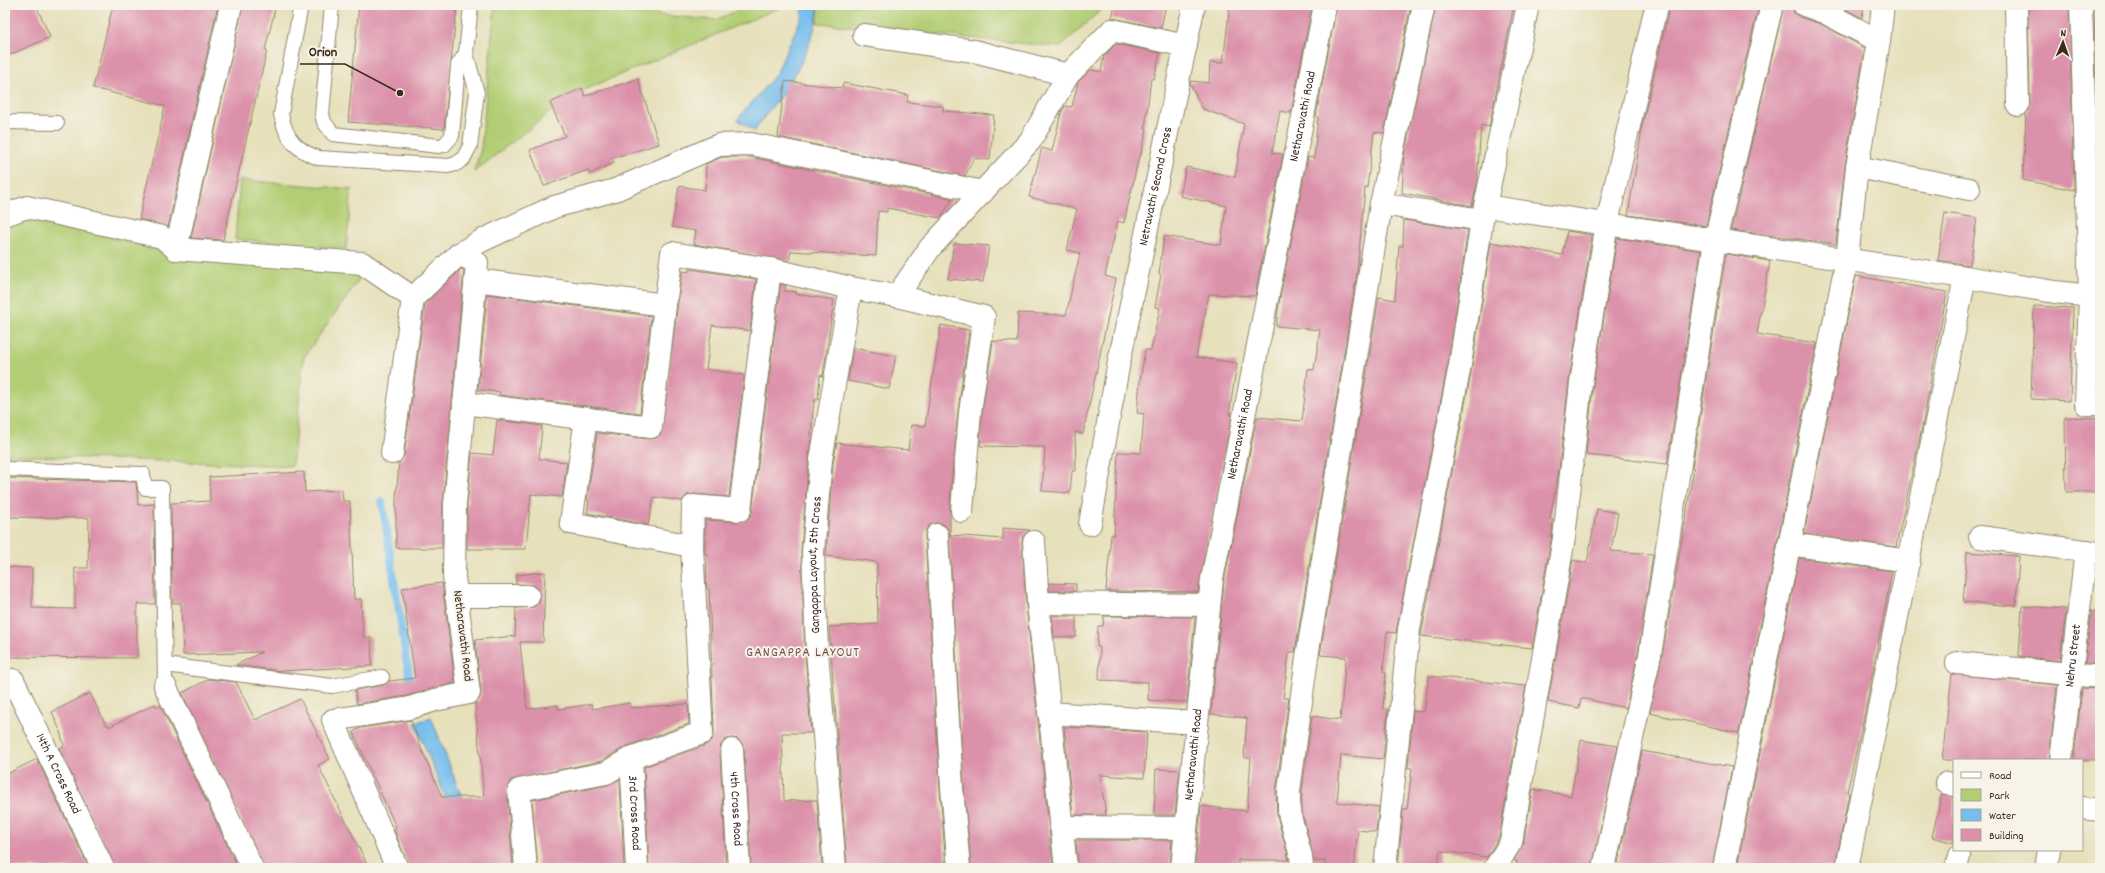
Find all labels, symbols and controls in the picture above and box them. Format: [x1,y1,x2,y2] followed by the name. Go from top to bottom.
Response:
[2043,22,2083,62] north arrow
[2060,26,2067,42] text: N
[300,38,345,64] callout: Orion
[309,43,338,63] text: Orion
[1285,69,1321,163] street label: Netharavathi Road
[1134,125,1178,248] street label: Netravathi Second Cross
[1222,387,1259,481] street label: Netharavathi Road
[803,495,827,634] street label: Gangappa Layout, 5th Cross
[447,589,477,683] street label: Netharavathi Road
[2060,623,2087,688] street label: Nehru Street
[746,643,860,663] district label: GANGAPPA LAYOUT
[1180,708,1208,801] street label: Netharavathi Road
[30,730,85,817] street label: 14th A Cross Road
[1953,759,2083,851] legend
[1989,768,2011,785] text: Road
[724,771,747,847] street label: 4th Cross Road
[622,775,646,851] street label: 3rd Cross Road
[1989,788,2010,805] text: Park
[1989,808,2016,825] text: Water
[1989,828,2024,845] text: Building

